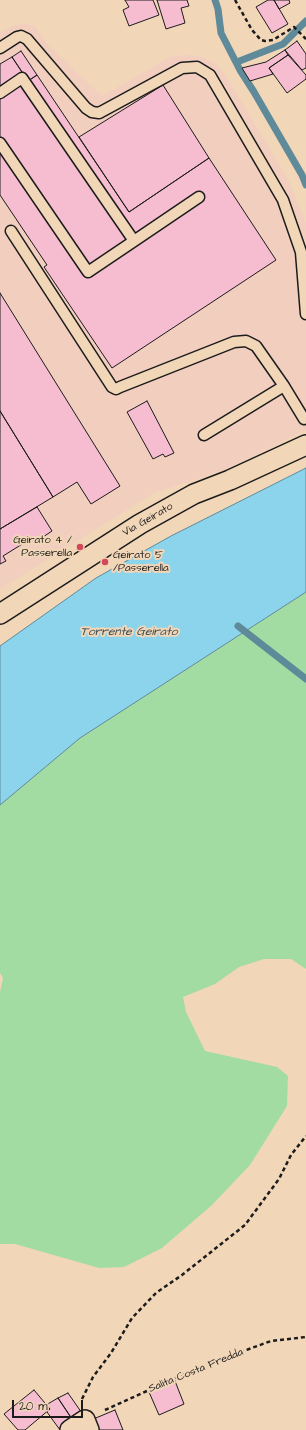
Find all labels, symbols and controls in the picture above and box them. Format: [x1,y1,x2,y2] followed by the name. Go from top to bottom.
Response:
[120,500,176,540] street label: Via Geirato
[13,534,72,560] place label: Geirato 4 / Passerella
[75,542,85,552] marker: Geirato 4 / Passerella
[113,549,169,575] place label: Geirato 5 /Passerella
[100,557,110,567] marker: Geirato 5 /Passerella
[80,625,178,639] water label: Torrente Geirato
[147,1346,245,1396] street label: Salita Costa Fredda
[14,1392,85,1418] scale bar
[19,1398,48,1415] text: 20 m

